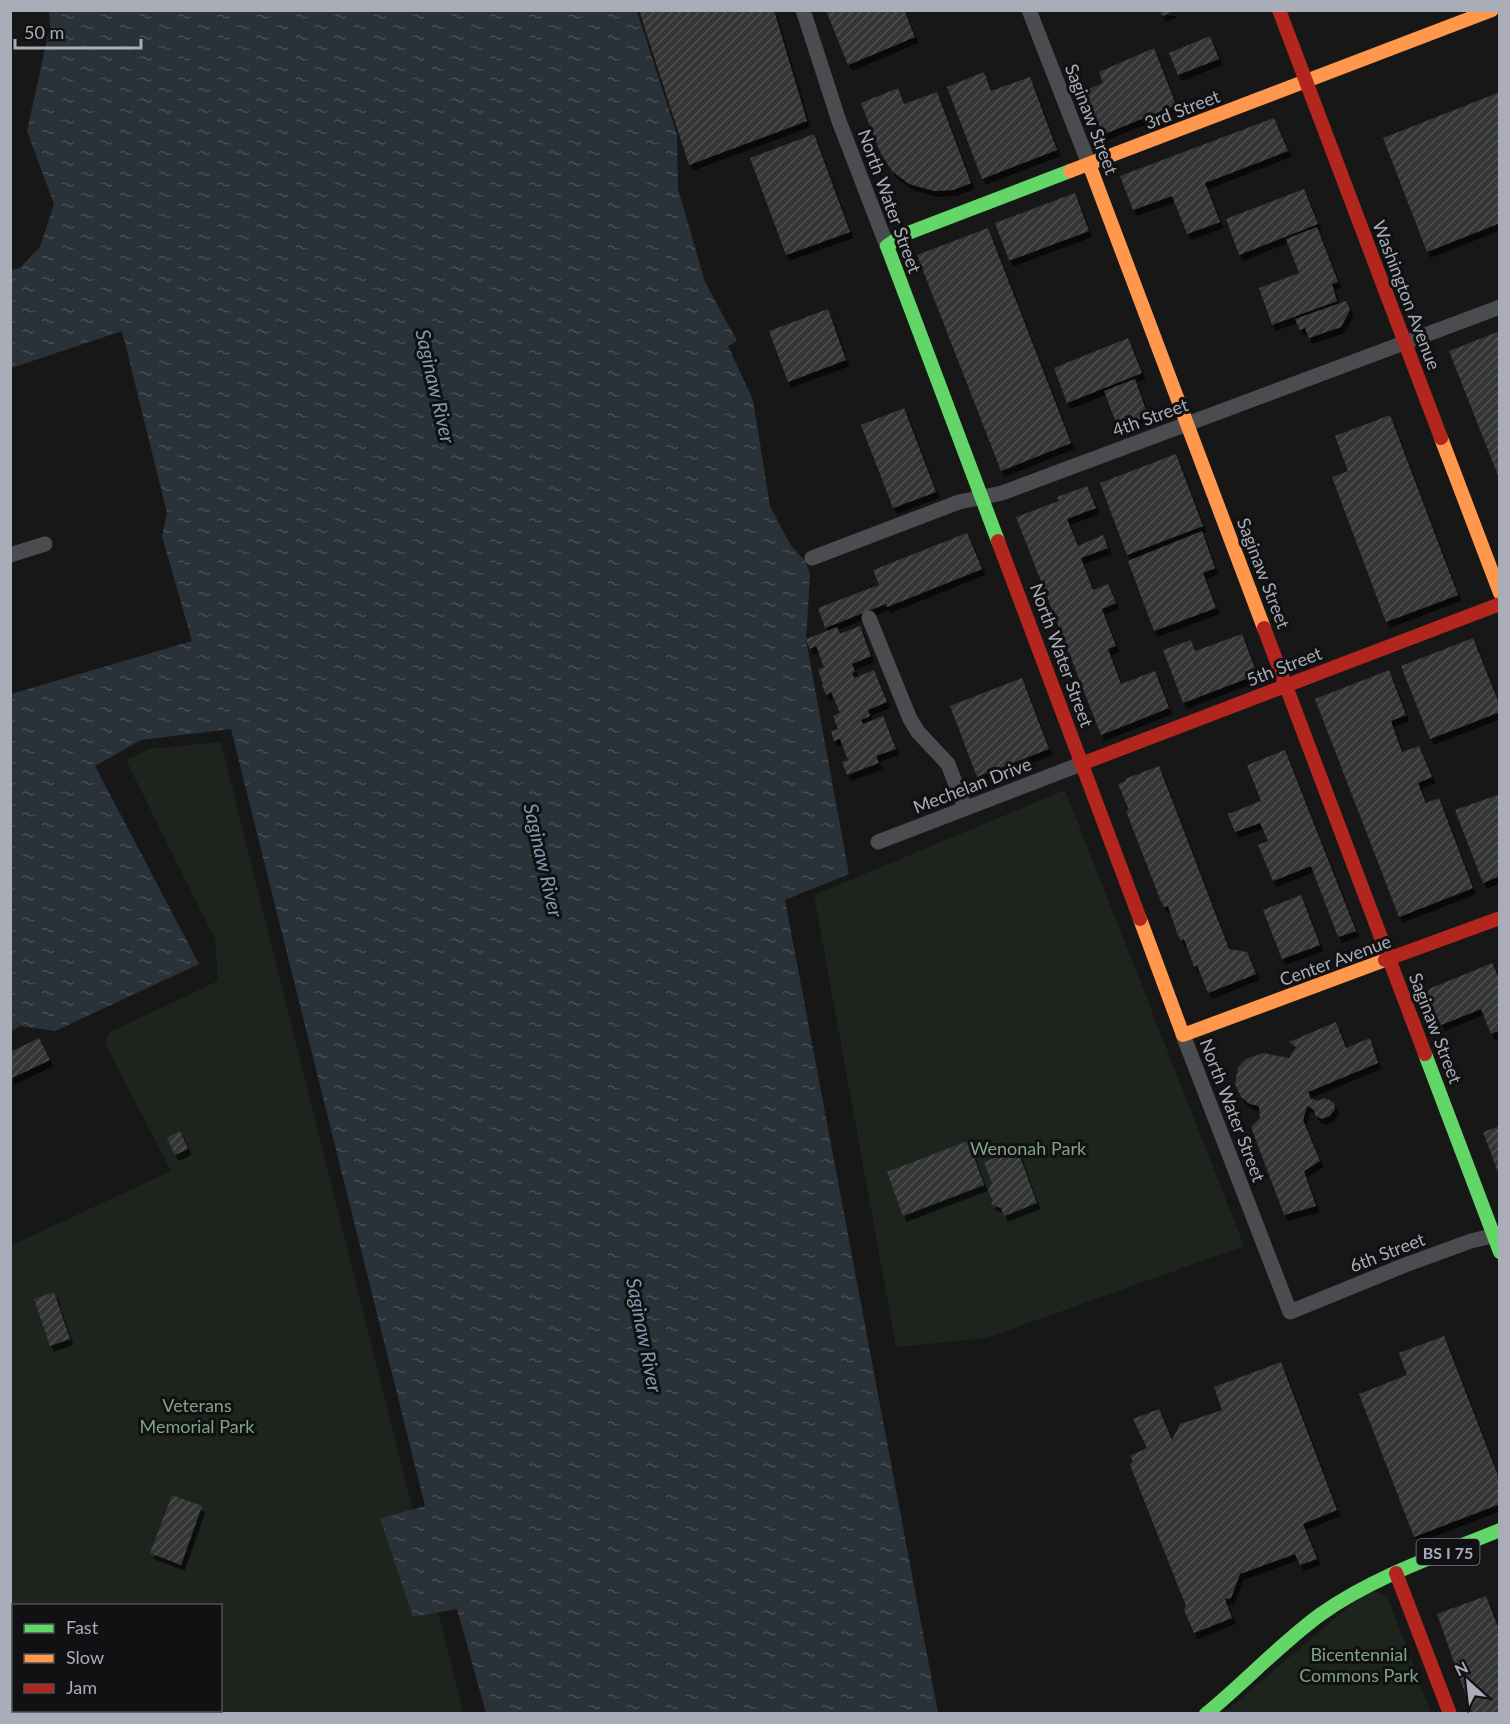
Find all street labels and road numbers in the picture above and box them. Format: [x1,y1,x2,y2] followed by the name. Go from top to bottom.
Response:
[1061,60,1123,178] street label: Saginaw Street
[1141,84,1223,133] street label: 3rd Street
[854,126,926,277] street label: North Water Street
[1368,217,1446,373] street label: Washington Avenue
[1109,393,1191,441] street label: 4th Street
[1233,514,1295,632] street label: Saginaw Street
[1026,580,1098,731] street label: North Water Street
[1243,641,1325,690] street label: 5th Street
[910,752,1034,818] street label: Mechelan Drive
[1276,930,1394,990] street label: Center Avenue
[1405,969,1467,1087] street label: Saginaw Street
[1196,1035,1271,1185] street label: North Water Street
[1346,1227,1428,1276] street label: 6th Street
[1416,1539,1480,1565] road number: BS I 75

